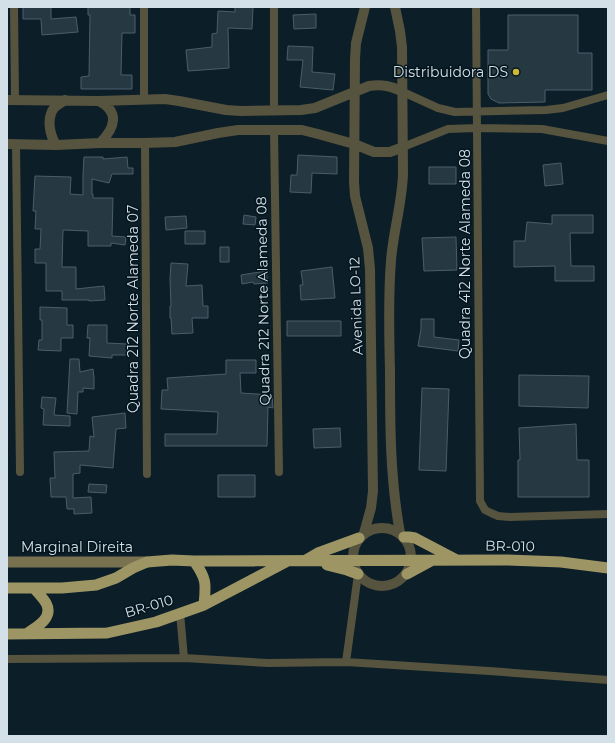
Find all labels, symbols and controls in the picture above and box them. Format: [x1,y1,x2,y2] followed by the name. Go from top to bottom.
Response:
[393,63,508,81] place label: Distribuidora DS
[511,67,521,77] marker: Distribuidora DS
[456,149,474,359] street label: Quadra 412 Norte Alameda 08
[252,196,274,406] street label: Quadra 212 Norte Alameda 08
[124,205,142,413] street label: Quadra 212 Norte Alameda 07
[345,257,367,355] street label: Avenida LO-12
[485,537,535,555] street label: BR-010
[21,538,133,556] street label: Marginal Direita
[123,590,175,622] street label: BR-010

